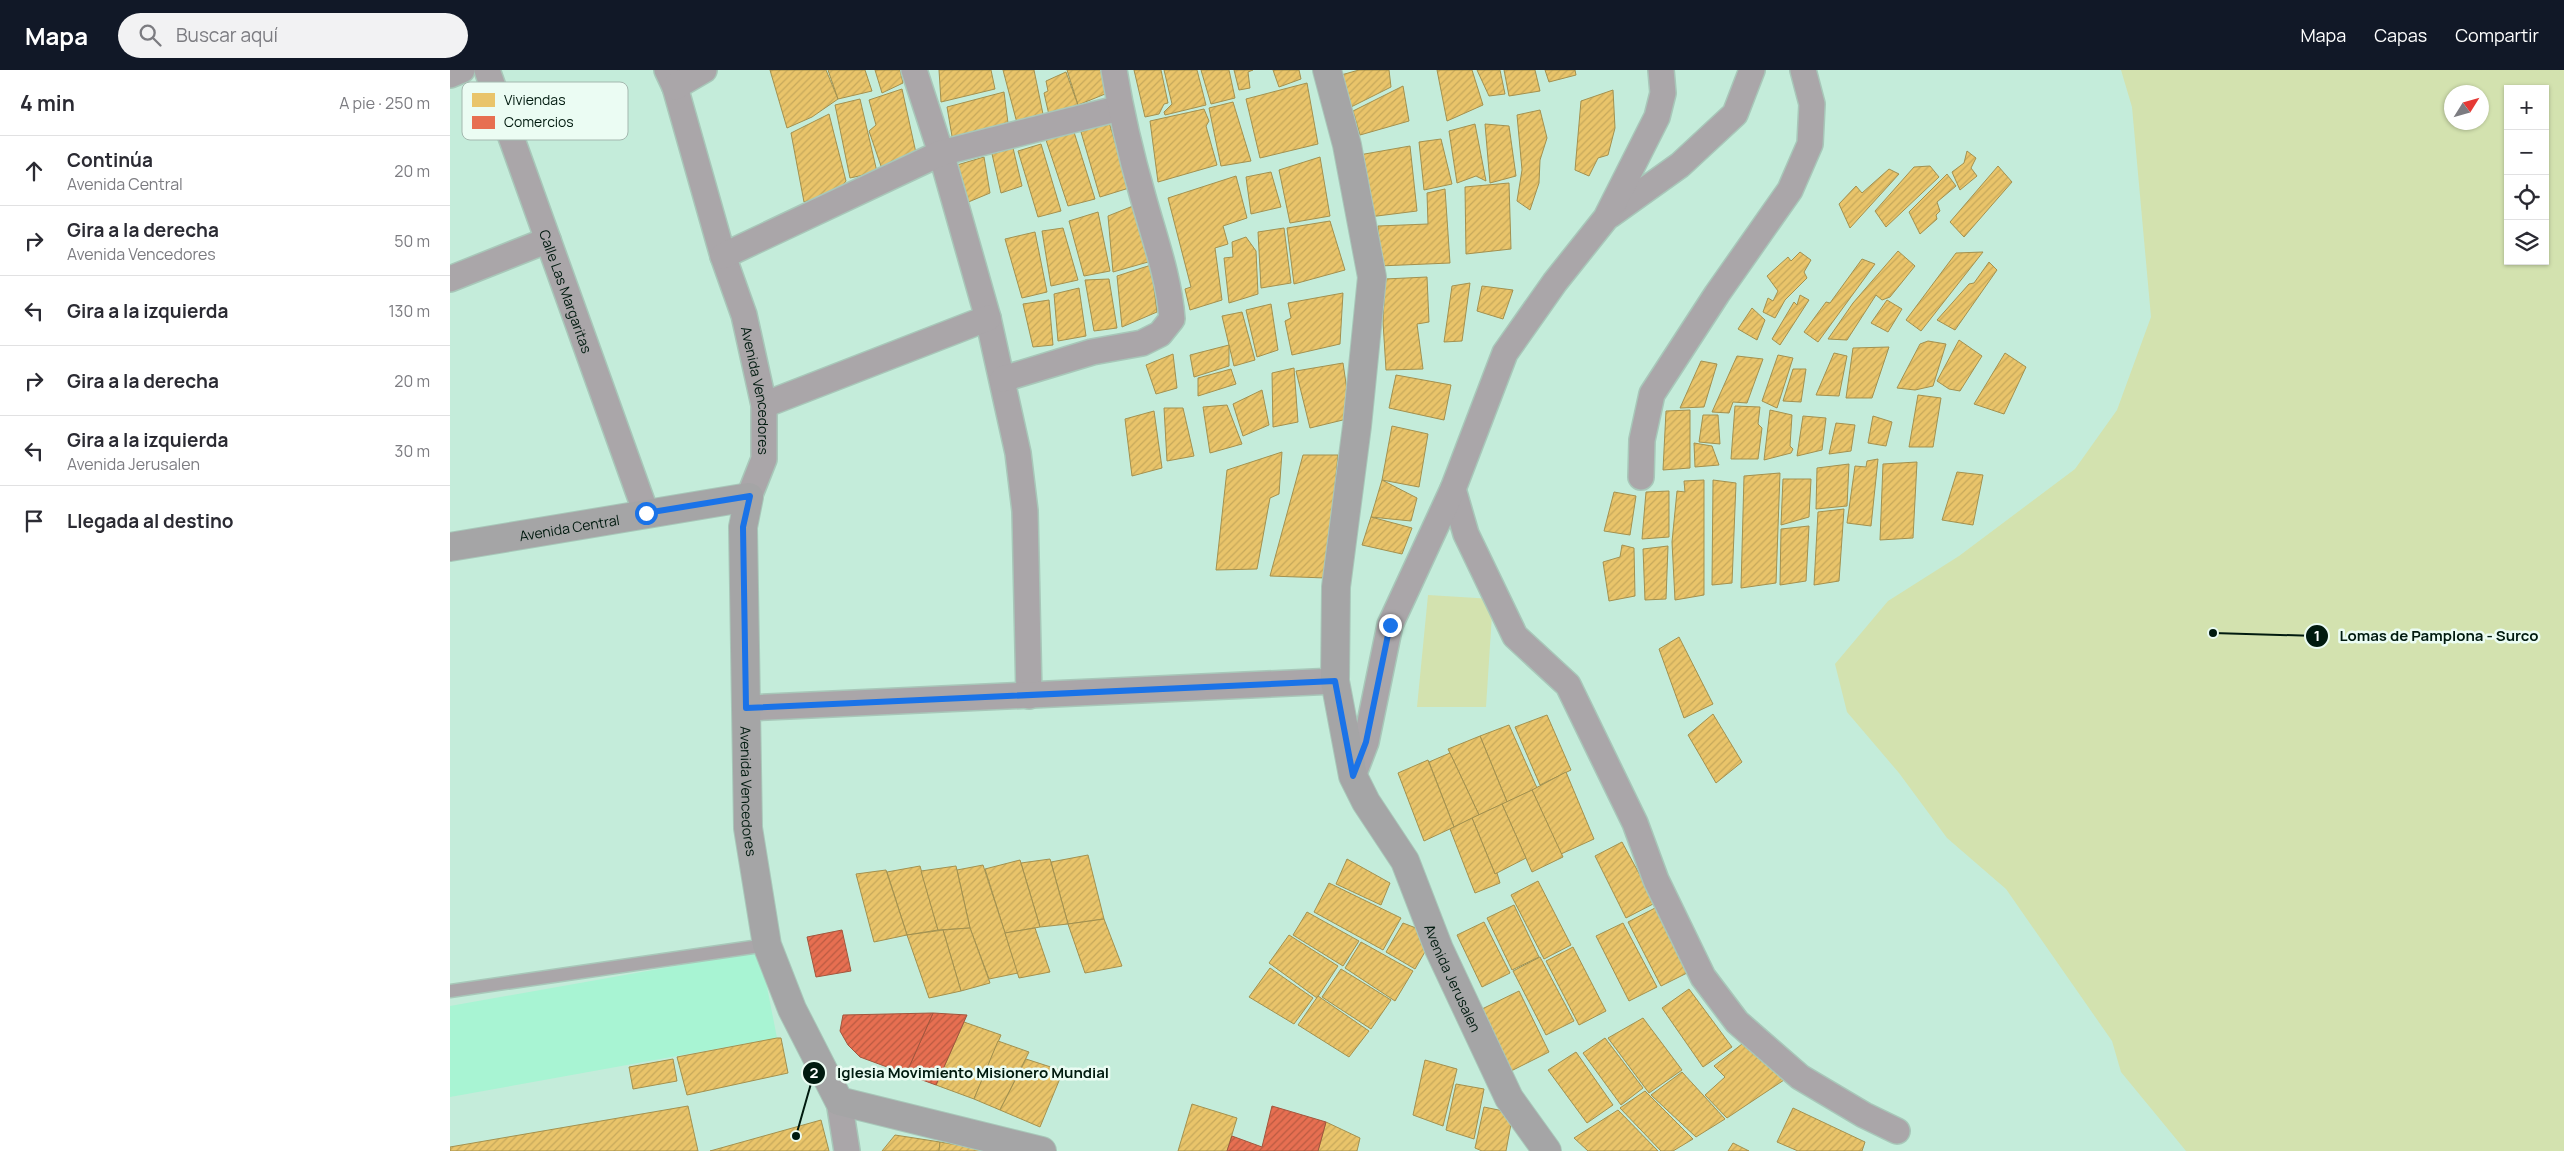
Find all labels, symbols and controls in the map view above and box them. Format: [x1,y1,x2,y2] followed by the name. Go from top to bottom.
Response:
[118,13,468,58] search box
[25,19,88,52] text: Mapa
[136,21,164,49] icon: search
[176,22,278,48] text: Buscar aquí
[2300,23,2346,47] text: Mapa
[2374,23,2427,47] text: Capas
[2455,23,2539,47] text: Compartir
[462,82,628,140] legend
[2444,85,2489,130] north arrow
[2504,85,2549,265] map controls
[2504,85,2549,130] button: +
[20,89,75,117] text: 4 min
[504,90,565,109] text: Viviendas
[339,92,430,114] text: A pie · 250 m
[504,112,574,131] text: Comercios
[2504,130,2549,175] button: −
[67,147,153,173] text: Continúa
[20,157,48,185] icon: ahead
[394,160,430,182] text: 20 m
[67,173,183,195] text: Avenida Central
[2504,175,2549,220] button: locate
[67,217,219,243] text: Gira a la derecha
[2504,220,2549,265] button: layers
[20,227,48,255] icon: right
[535,227,597,356] street label: Calle Las Margaritas
[394,230,430,252] text: 50 m
[67,243,216,265] text: Avenida Vencedores
[20,297,48,325] icon: left
[67,298,228,324] text: Gira a la izquierda
[388,300,430,322] text: 130 m
[737,324,774,455] street label: Avenida Vencedores
[20,367,48,395] icon: right
[67,368,219,394] text: Gira a la derecha
[394,370,430,392] text: 20 m
[67,427,228,453] text: Gira a la izquierda
[20,437,48,465] icon: left
[395,440,430,462] text: 30 m
[67,453,200,475] text: Avenida Jerusalen
[635,502,658,525] route start
[20,507,48,535] icon: arrive
[67,508,234,534] text: Llegada al destino
[518,509,621,545] street label: Avenida Central
[1379,614,1402,637] route end
[2304,621,2548,651] callout: Lomas de Pamplona - Surco
[2314,625,2320,646] text: 1
[2339,625,2539,646] text: Lomas de Pamplona - Surco
[737,726,762,858] street label: Avenida Vencedores
[1421,921,1486,1035] street label: Avenida Jerusalen
[802,1058,1119,1088] callout: Iglesia Movimiento Misionero Mundial
[810,1062,819,1083] text: 2
[837,1062,1109,1083] text: Iglesia Movimiento Misionero Mundial

